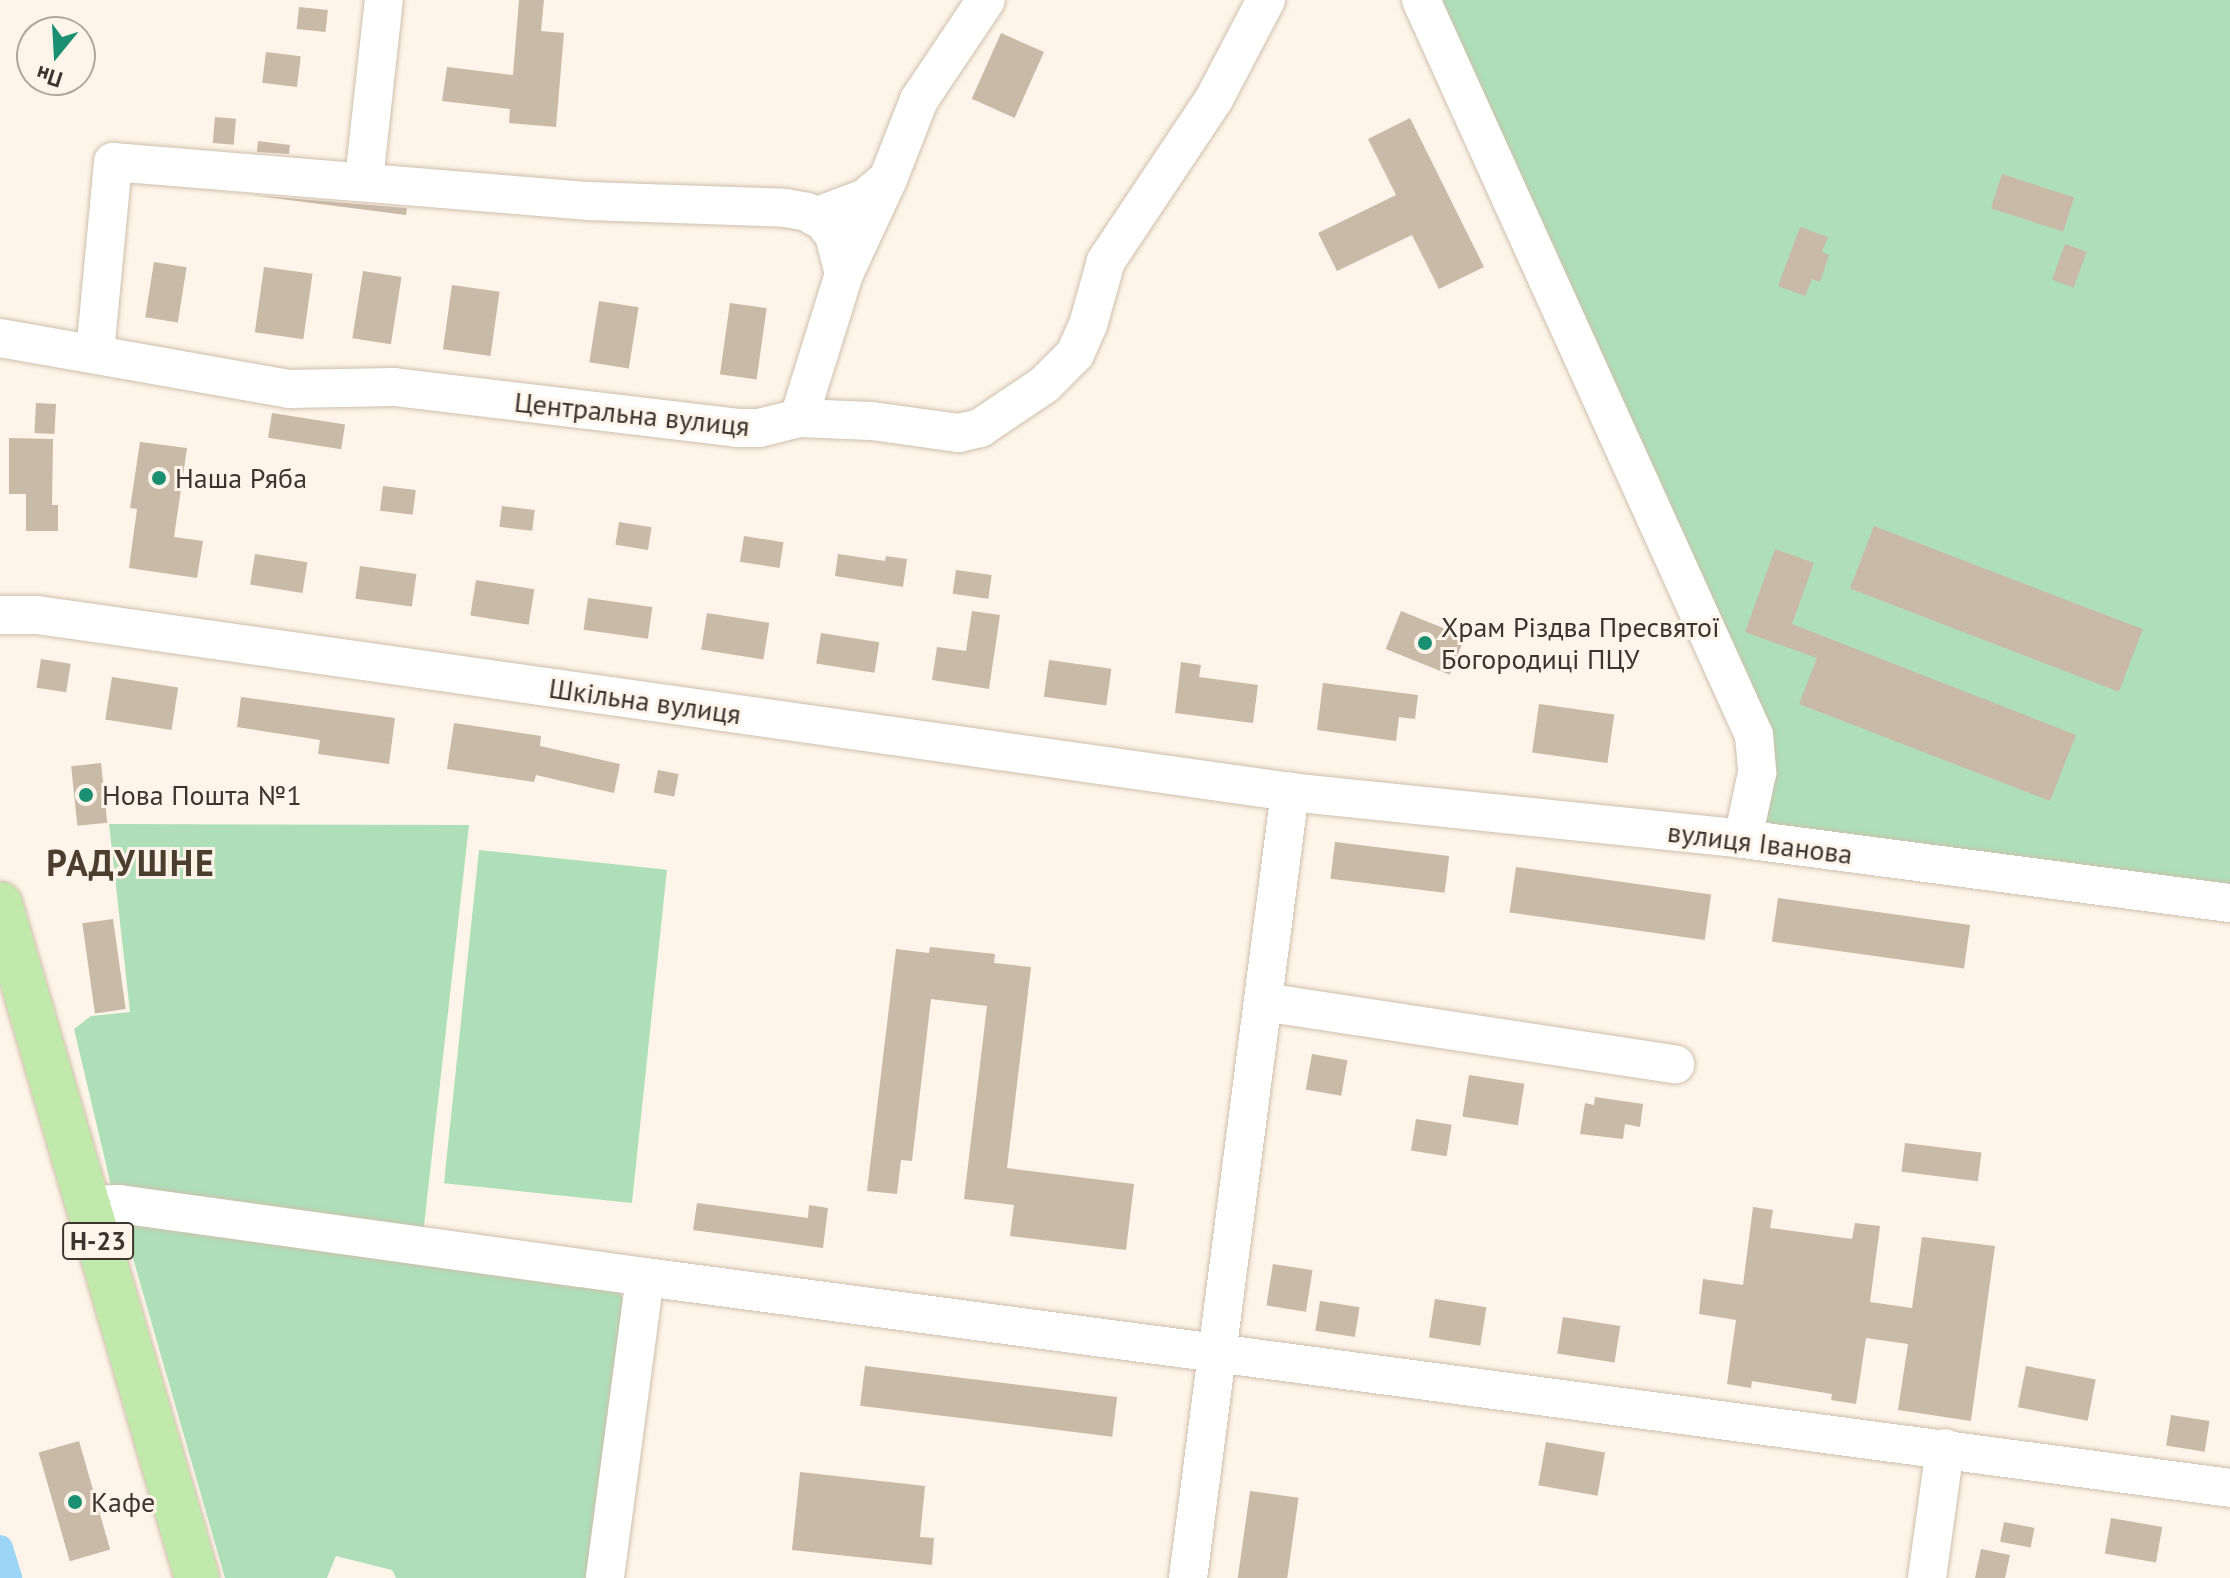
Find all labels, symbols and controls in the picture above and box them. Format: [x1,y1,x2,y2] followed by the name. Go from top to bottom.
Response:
[16,16,96,96] north arrow
[33,60,66,94] text: Пн
[513,385,751,443] street label: Центральна вулиця
[175,461,307,495] place label: Наша Ряба
[150,469,168,487] marker: Наша Ряба
[1441,610,1720,676] place label: Храм Різдва Пресвятої Богородиці ПЦУ
[1416,634,1434,652] marker: Храм Різдва Пресвятої Богородиці ПЦУ
[547,671,743,731] street label: Шкільна вулиця
[102,778,302,812] place label: Нова Пошта №1
[77,786,95,804] marker: Нова Пошта №1
[1666,815,1854,871] street label: вулиця Іванова
[46,841,216,885] district label: РАДУШНЕ
[62,1219,134,1263] road number: Н-23
[91,1485,155,1519] place label: Кафе
[66,1493,84,1511] marker: Кафе

